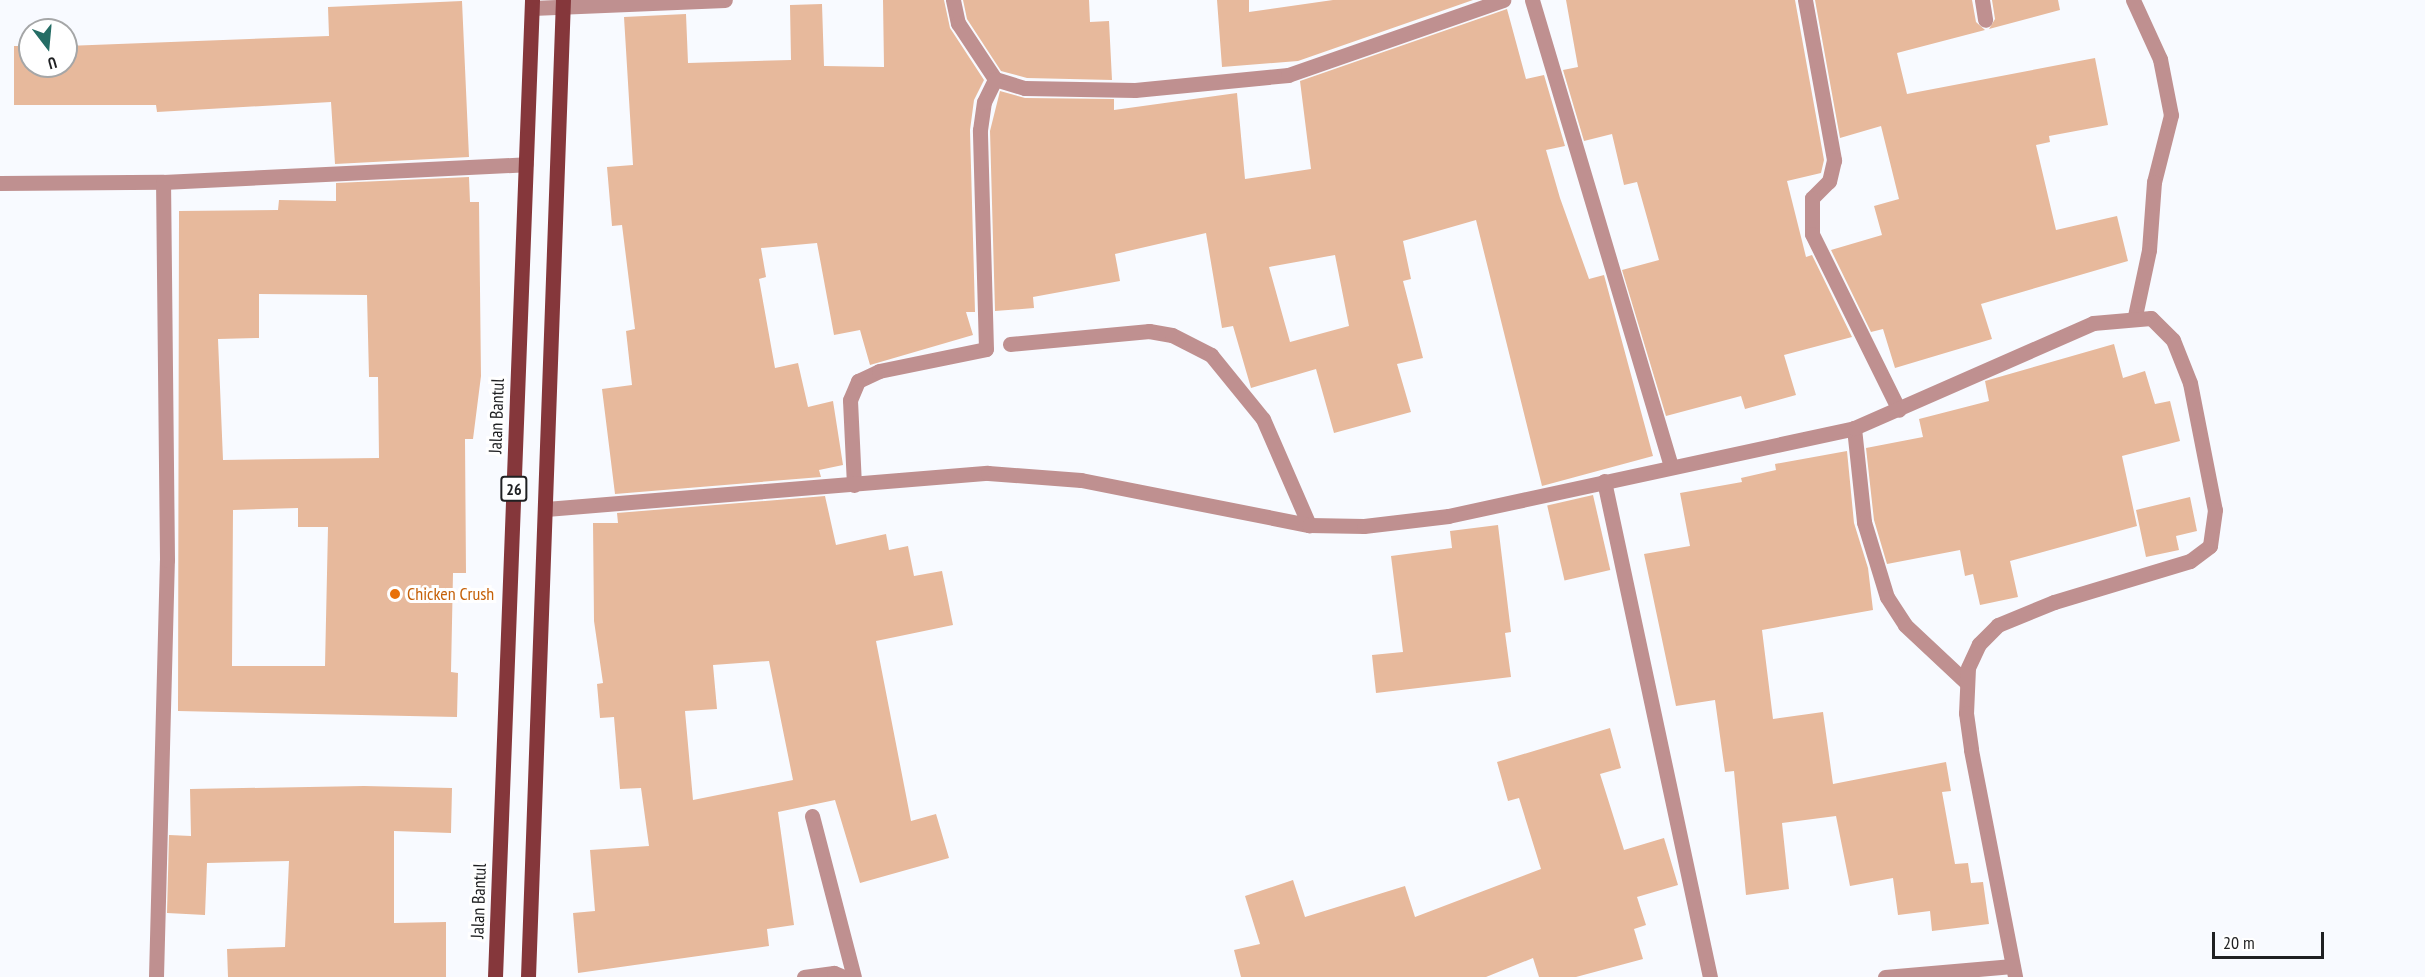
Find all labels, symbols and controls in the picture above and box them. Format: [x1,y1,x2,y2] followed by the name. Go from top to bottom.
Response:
[18,18,78,78] north arrow
[46,53,59,74] text: U
[485,378,509,454] street label: Jalan Bantul
[499,476,529,502] road number: 26
[407,583,494,605] place label: Chicken Crush
[388,587,402,601] marker: Chicken Crush
[467,863,491,939] street label: Jalan Bantul
[2215,920,2328,958] scale bar
[2223,931,2255,954] text: 20 m

